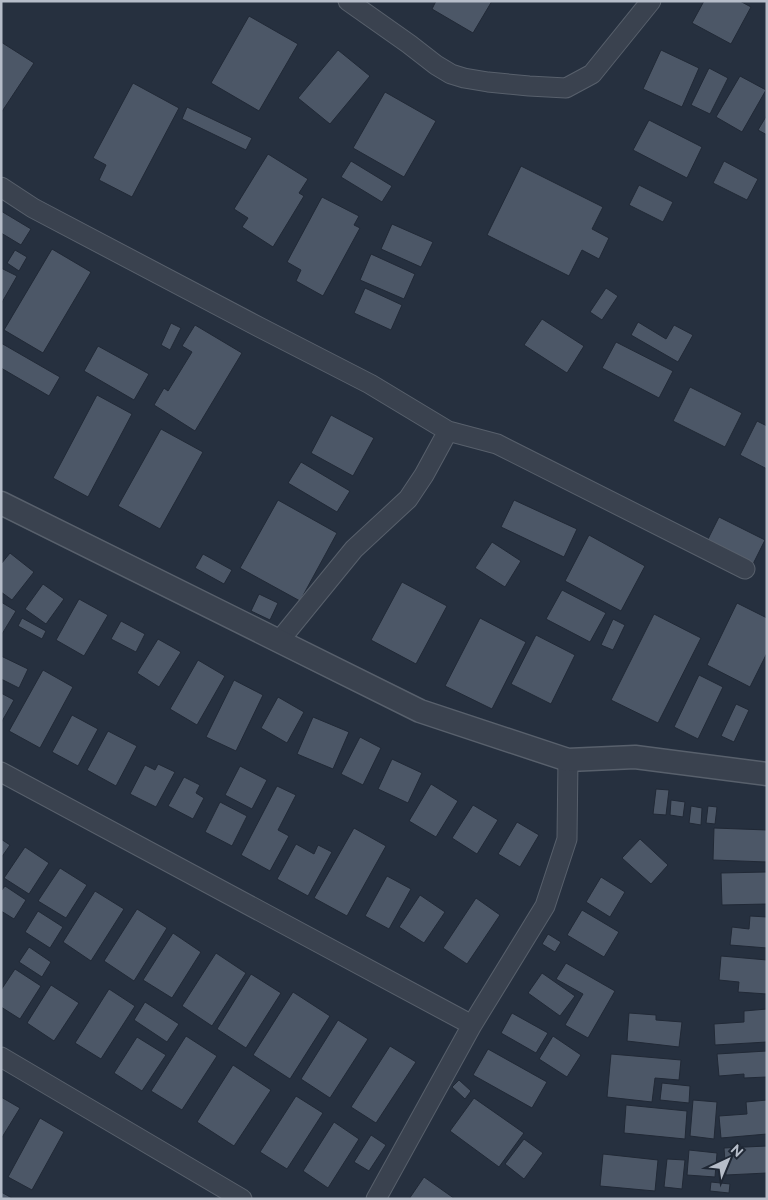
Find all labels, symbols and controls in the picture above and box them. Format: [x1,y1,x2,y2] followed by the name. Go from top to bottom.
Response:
[703,1135,753,1185] north arrow
[728,1141,746,1160] text: N

